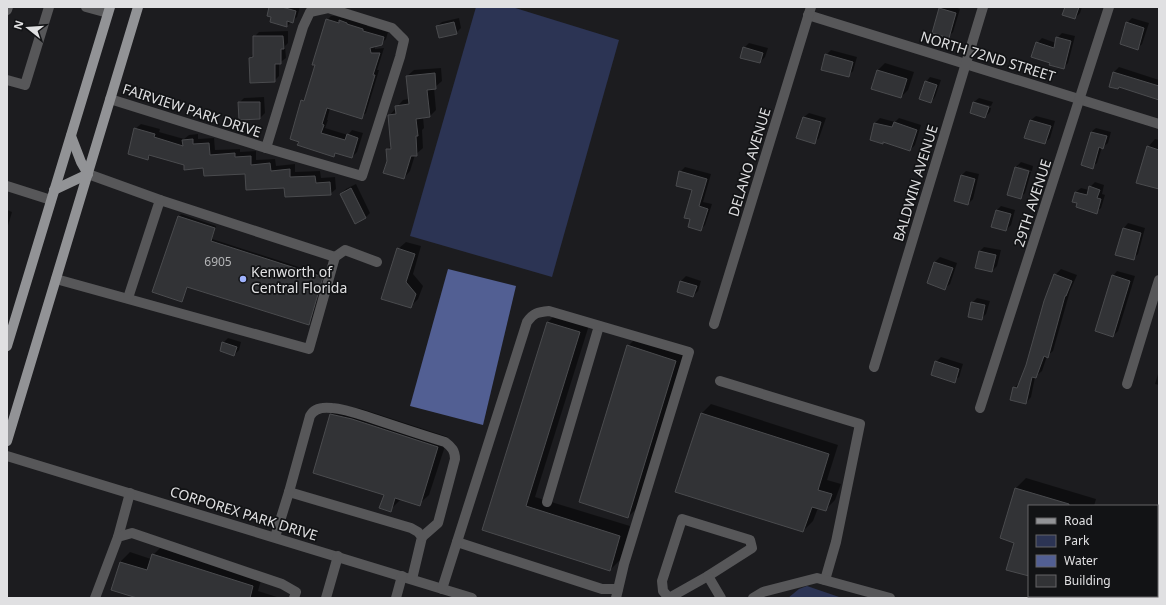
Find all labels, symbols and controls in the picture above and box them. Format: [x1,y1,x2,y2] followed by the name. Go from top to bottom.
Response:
[8,8,48,48] north arrow
[9,18,26,31] text: N
[918,26,1058,86] street label: NORTH 72ND STREET
[120,79,264,141] street label: FAIRVIEW PARK DRIVE
[723,105,775,219] street label: DELANO AVENUE
[888,122,942,244] street label: BALDWIN AVENUE
[1009,157,1055,249] street label: 29TH AVENUE
[204,253,232,270] house number: 6905
[251,262,347,297] place label: Kenworth of Central Florida
[238,274,248,284] marker: Kenworth of Central Florida
[168,481,320,545] street label: CORPOREX PARK DRIVE
[1028,505,1158,597] legend
[1064,512,1093,529] text: Road
[1064,532,1090,549] text: Park
[1064,552,1098,569] text: Water
[1064,572,1111,589] text: Building

